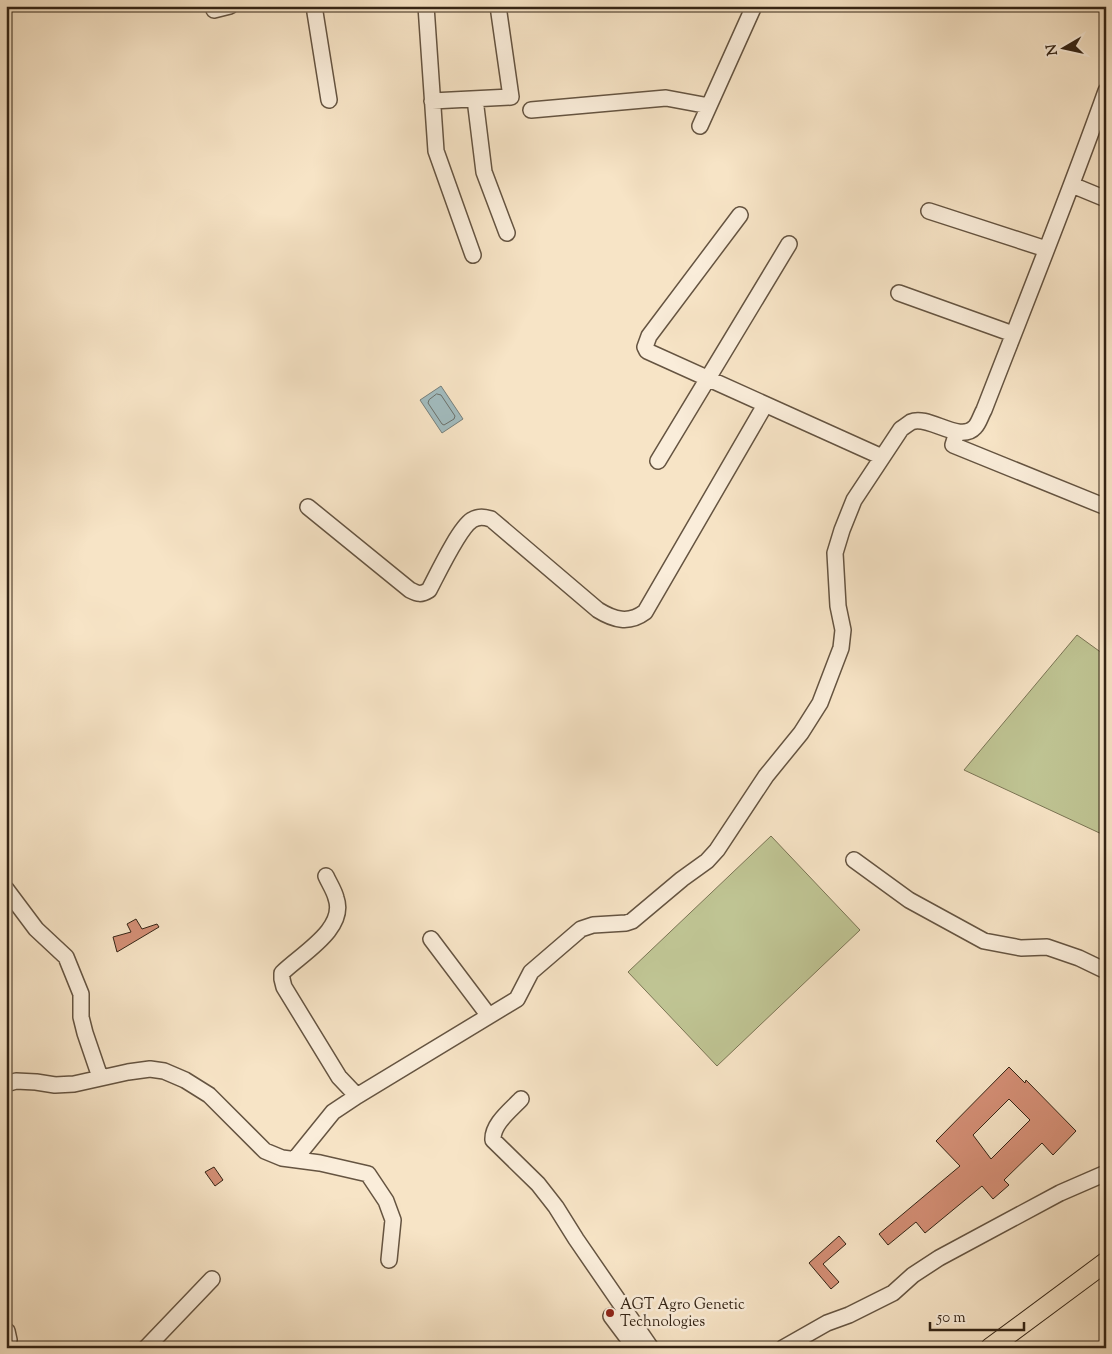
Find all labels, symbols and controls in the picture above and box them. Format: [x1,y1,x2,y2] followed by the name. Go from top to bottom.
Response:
[1040,22,1090,72] north arrow
[1042,43,1064,57] text: N
[620,1295,745,1333] place label: AGT Agro Genetic Technologies
[930,1299,1023,1331] scale bar
[604,1307,616,1319] marker: AGT Agro Genetic Technologies
[936,1308,966,1329] text: 50 m

